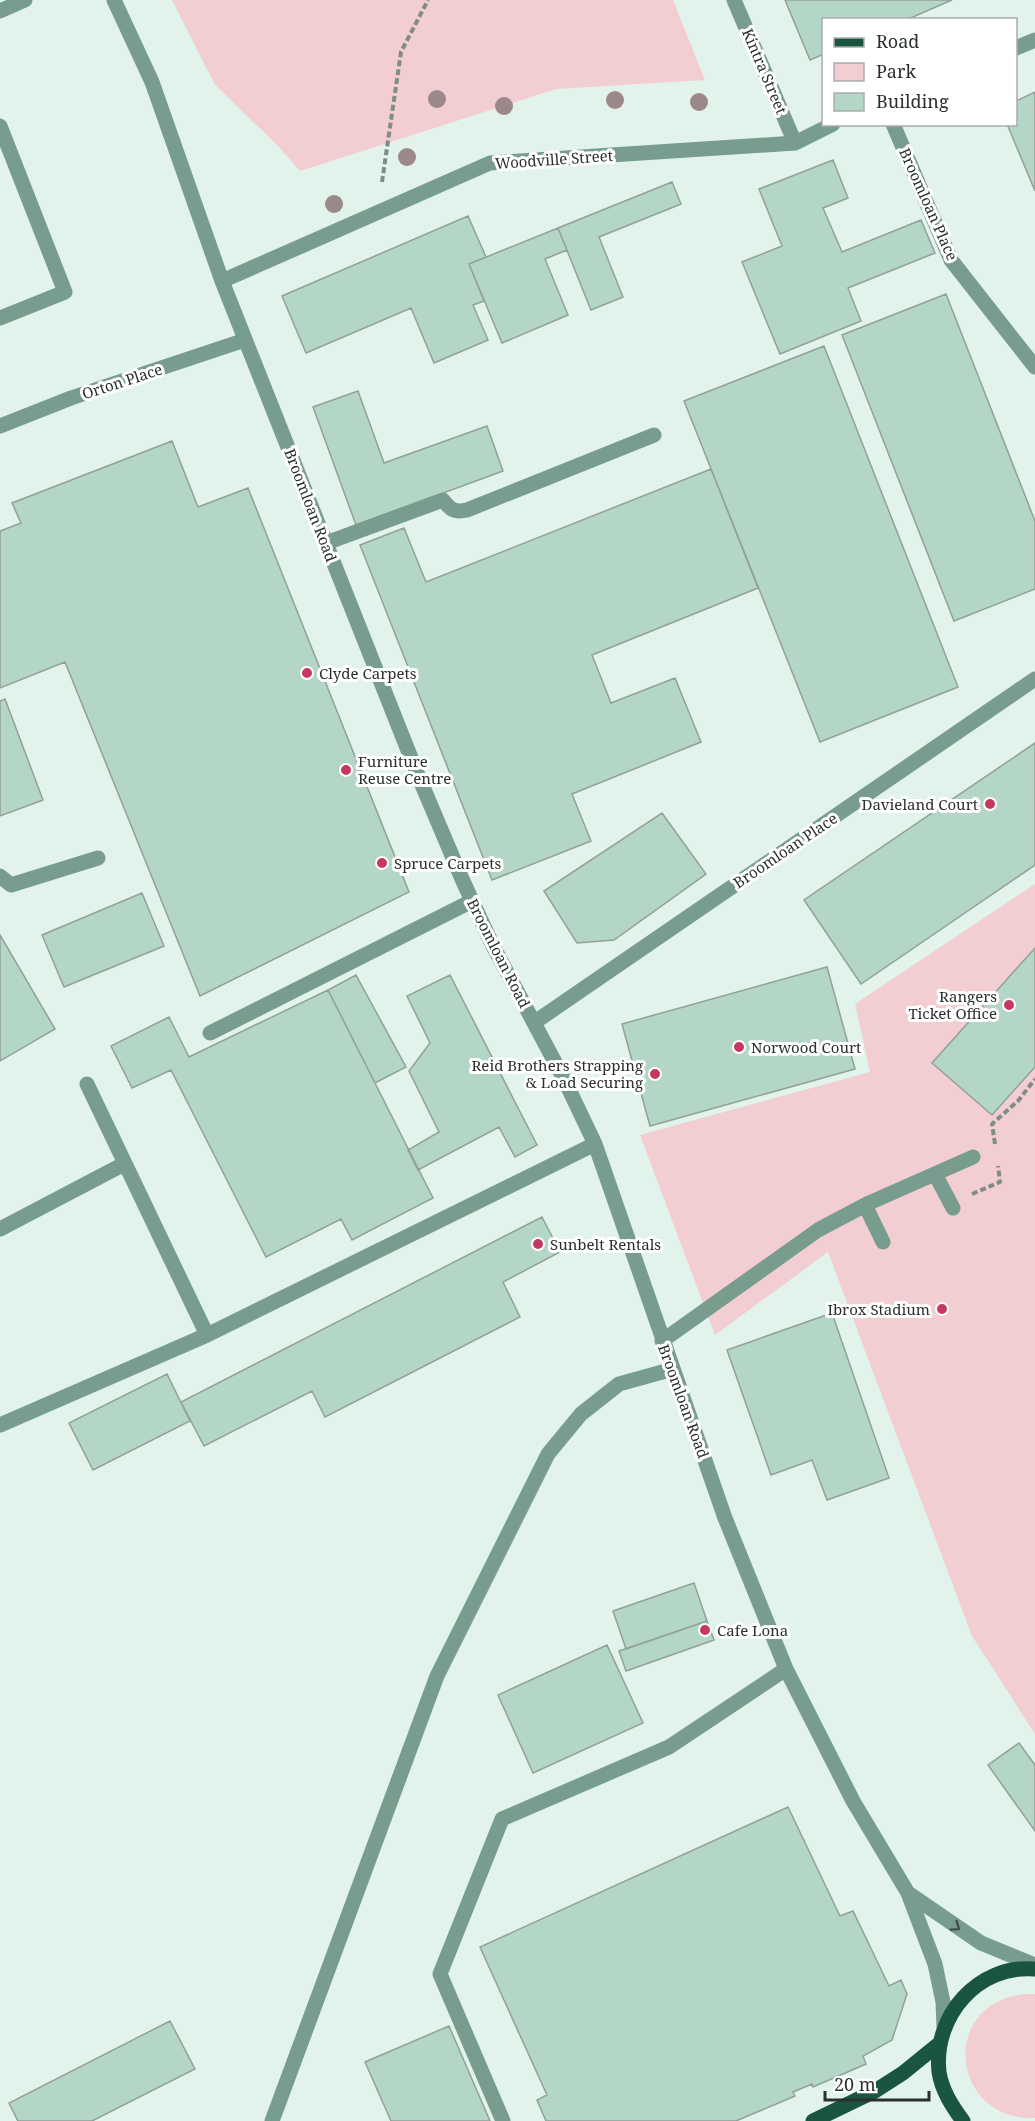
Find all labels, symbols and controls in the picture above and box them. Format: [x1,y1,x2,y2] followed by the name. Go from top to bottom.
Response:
[822,18,1017,126] legend
[738,25,792,117] street label: Kintra Street
[876,29,919,53] text: Road
[876,59,916,83] text: Park
[876,89,949,113] text: Building
[495,145,613,173] street label: Woodville Street
[895,145,963,263] street label: Broomloan Place
[79,359,165,403] street label: Orton Place
[280,445,342,565] street label: Broomloan Road
[319,663,417,683] place label: Clyde Carpets
[300,666,314,680] marker: Clyde Carpets
[358,751,451,788] place label: Furniture Reuse Centre
[339,763,353,777] marker: Furniture Reuse Centre
[862,794,978,814] place label: Davieland Court
[983,797,997,811] marker: Davieland Court
[729,808,841,892] street label: Broomloan Place
[394,853,502,873] place label: Spruce Carpets
[375,856,389,870] marker: Spruce Carpets
[463,895,535,1011] street label: Broomloan Road
[908,986,997,1023] place label: Rangers Ticket Office
[1002,998,1016,1012] marker: Rangers Ticket Office
[751,1037,861,1057] place label: Norwood Court
[732,1040,746,1054] marker: Norwood Court
[472,1055,643,1092] place label: Reid Brothers Strapping & Load Securing
[648,1067,662,1081] marker: Reid Brothers Strapping & Load Securing
[550,1234,661,1254] place label: Sunbelt Rentals
[531,1237,545,1251] marker: Sunbelt Rentals
[827,1299,930,1319] place label: Ibrox Stadium
[935,1302,949,1316] marker: Ibrox Stadium
[654,1341,714,1461] street label: Broomloan Road
[717,1620,788,1640] place label: Cafe Lona
[698,1623,712,1637] marker: Cafe Lona
[949,1920,960,1931] one-way arrow
[825,2064,928,2102] scale bar
[834,2072,876,2096] text: 20 m

